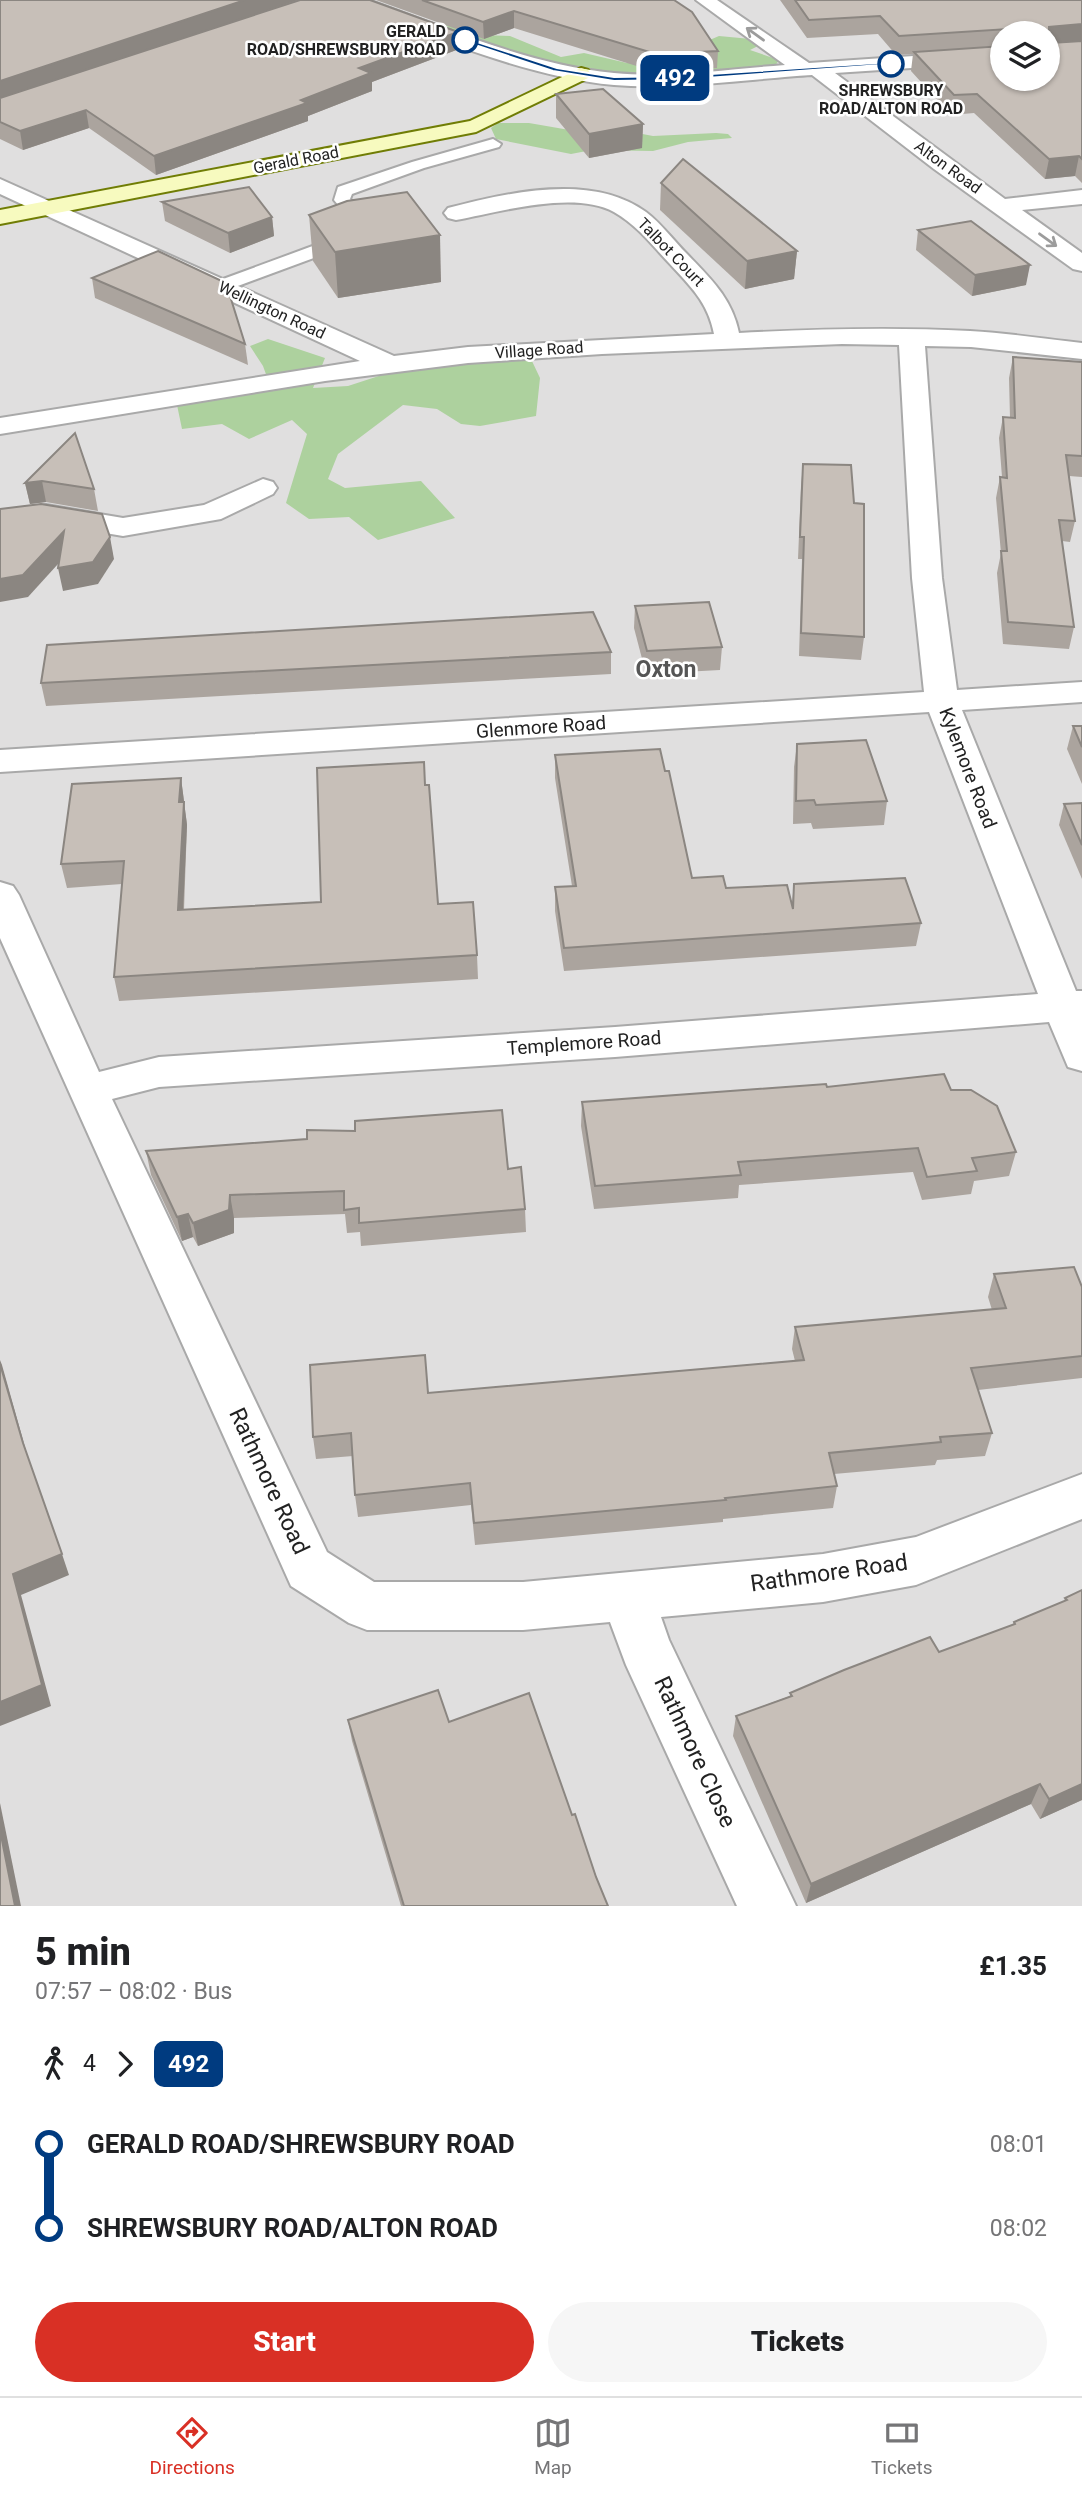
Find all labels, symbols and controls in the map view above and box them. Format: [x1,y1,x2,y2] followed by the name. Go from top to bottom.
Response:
[990,21,1060,91] map controls
[990,21,1060,91] button: layers
[247,22,446,59] place label: GERALD ROAD/SHREWSBURY ROAD
[452,27,478,53] marker: GERALD ROAD/SHREWSBURY ROAD
[746,27,765,41] one-way arrow
[878,51,904,77] marker: SHREWSBURY ROAD/ALTON ROAD
[635,55,715,101] line badge: 492
[654,64,696,92] text: 492
[819,81,963,118] place label: SHREWSBURY ROAD/ALTON ROAD
[911,136,985,198] street label: Alton Road
[252,142,340,178] street label: Gerald Road
[634,214,708,290] street label: Talbot Court
[1038,232,1057,247] one-way arrow
[216,277,328,343] street label: Wellington Road
[494,337,584,363] street label: Village Road
[636,656,696,683] district label: Oxton
[934,704,1002,832] street label: Kylemore Road
[475,711,607,743] street label: Glenmore Road
[506,1026,662,1060] street label: Templemore Road
[223,1404,315,1558] street label: Rathmore Road
[749,1549,909,1597] street label: Rathmore Road
[648,1672,742,1832] street label: Rathmore Close
[35,1930,131,1974] text: 5 min
[979,1951,1047,1981] text: £1.35
[35,1978,232,2005] text: 07:57 – 08:02 · Bus
[35,2045,73,2083] icon: walk
[106,2045,144,2083] icon: forward
[83,2050,96,2077] text: 4
[168,2050,209,2078] text: 492
[87,2129,515,2159] text: GERALD ROAD/SHREWSBURY ROAD
[990,2131,1047,2158] text: 08:01
[87,2213,498,2243] text: SHREWSBURY ROAD/ALTON ROAD
[990,2215,1047,2242] text: 08:02
[35,2302,534,2382] button: Start
[548,2302,1047,2382] button: Tickets
[150,2414,235,2479] tab: Directions
[534,2414,572,2479] tab: Map
[871,2414,932,2479] tab: Tickets

